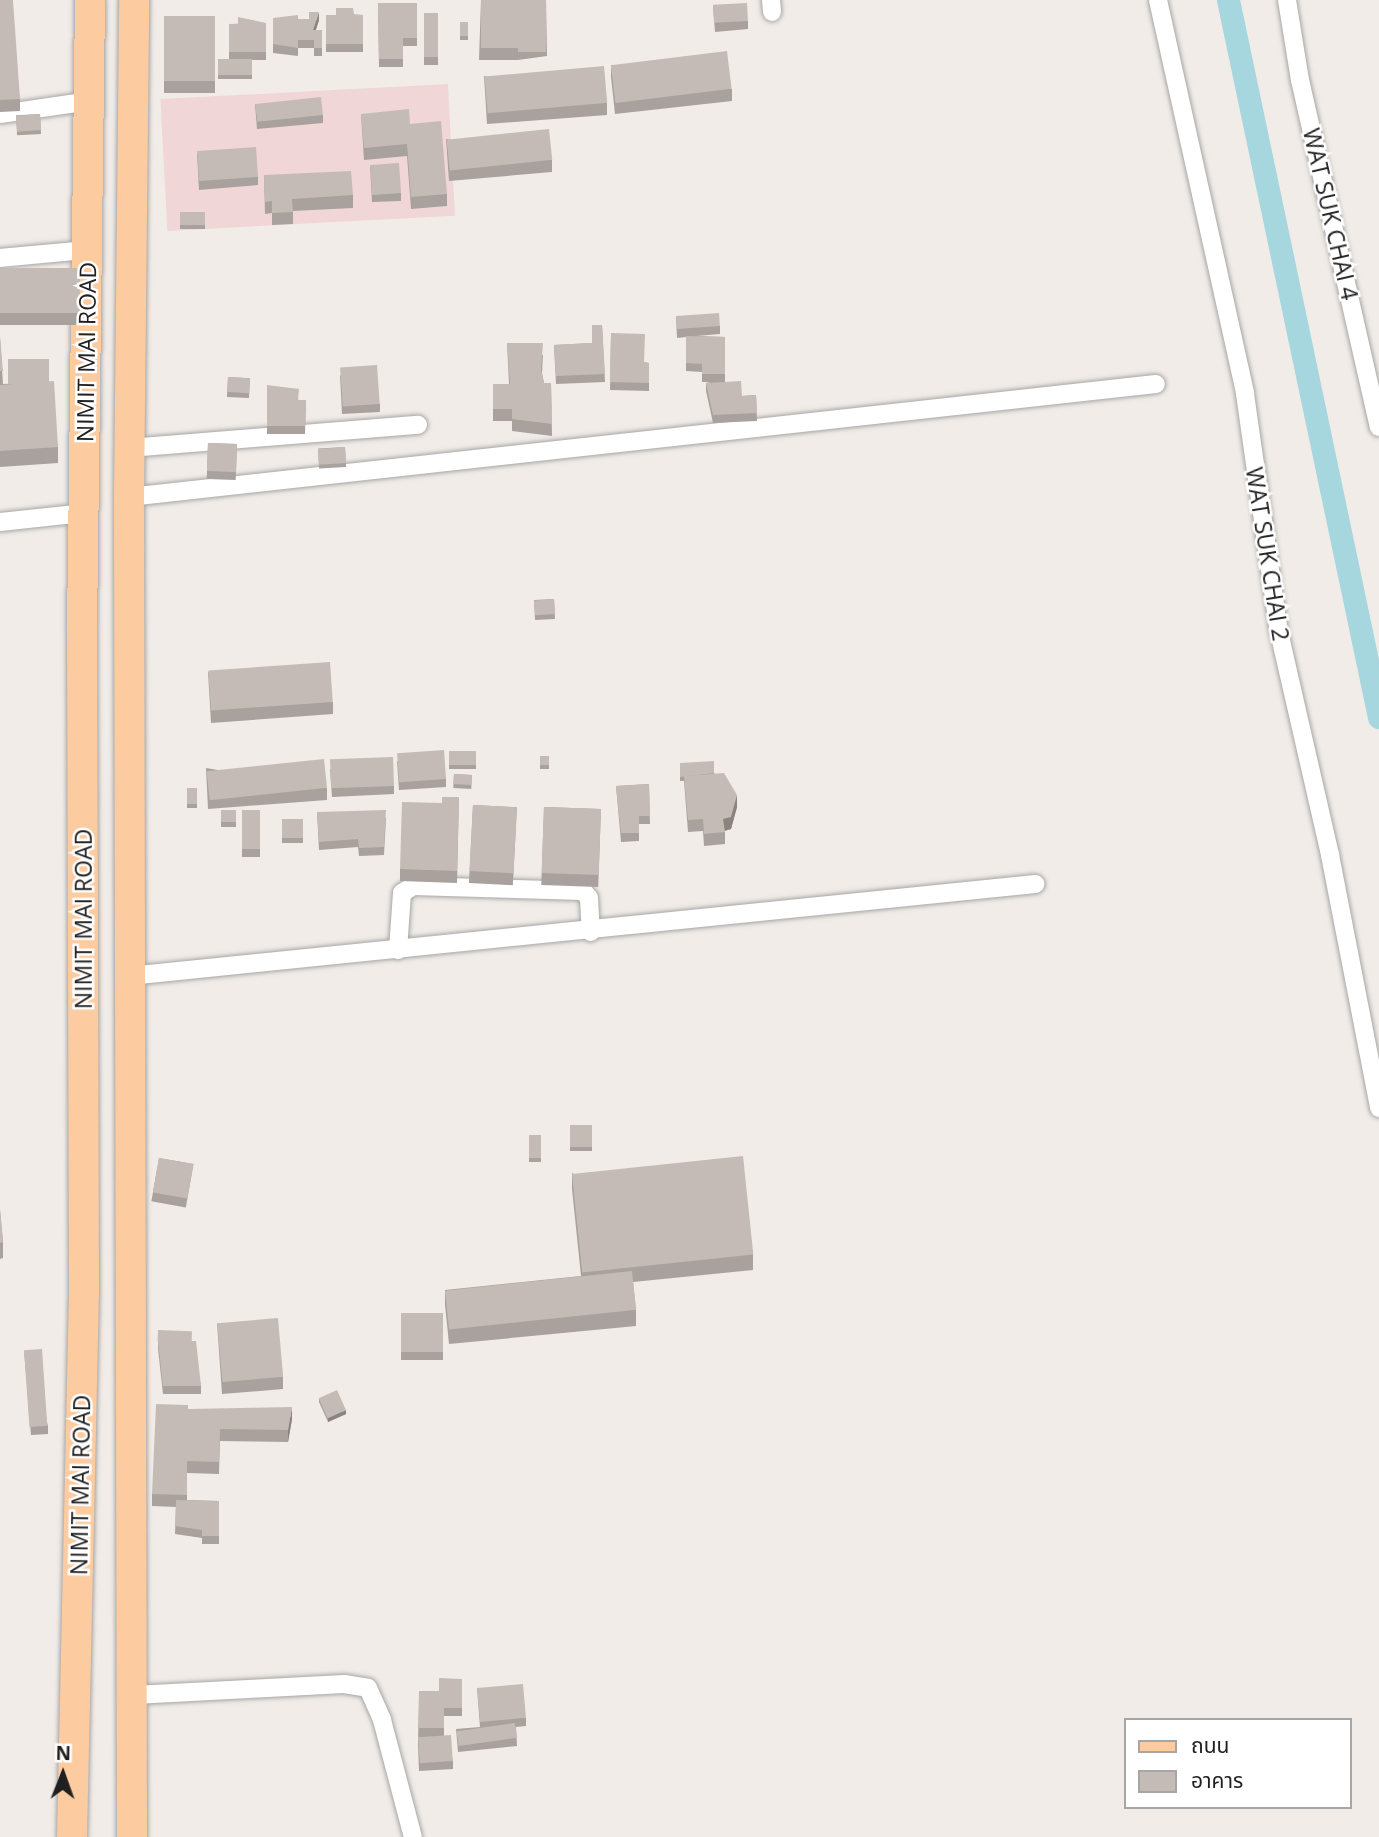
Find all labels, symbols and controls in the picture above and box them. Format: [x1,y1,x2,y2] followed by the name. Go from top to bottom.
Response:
[1298,125,1364,303] street label: WAT SUK CHAI 4
[71,262,101,442] street label: NIMIT MAI ROAD
[1241,465,1295,643] street label: WAT SUK CHAI 2
[69,829,97,1009] street label: NIMIT MAI ROAD
[65,1395,95,1575] street label: NIMIT MAI ROAD
[1124,1718,1351,1809] legend
[1191,1731,1229,1759] text: ถนน
[28,1739,98,1809] north arrow
[55,1740,71,1766] text: N
[1191,1766,1243,1794] text: อาคาร

